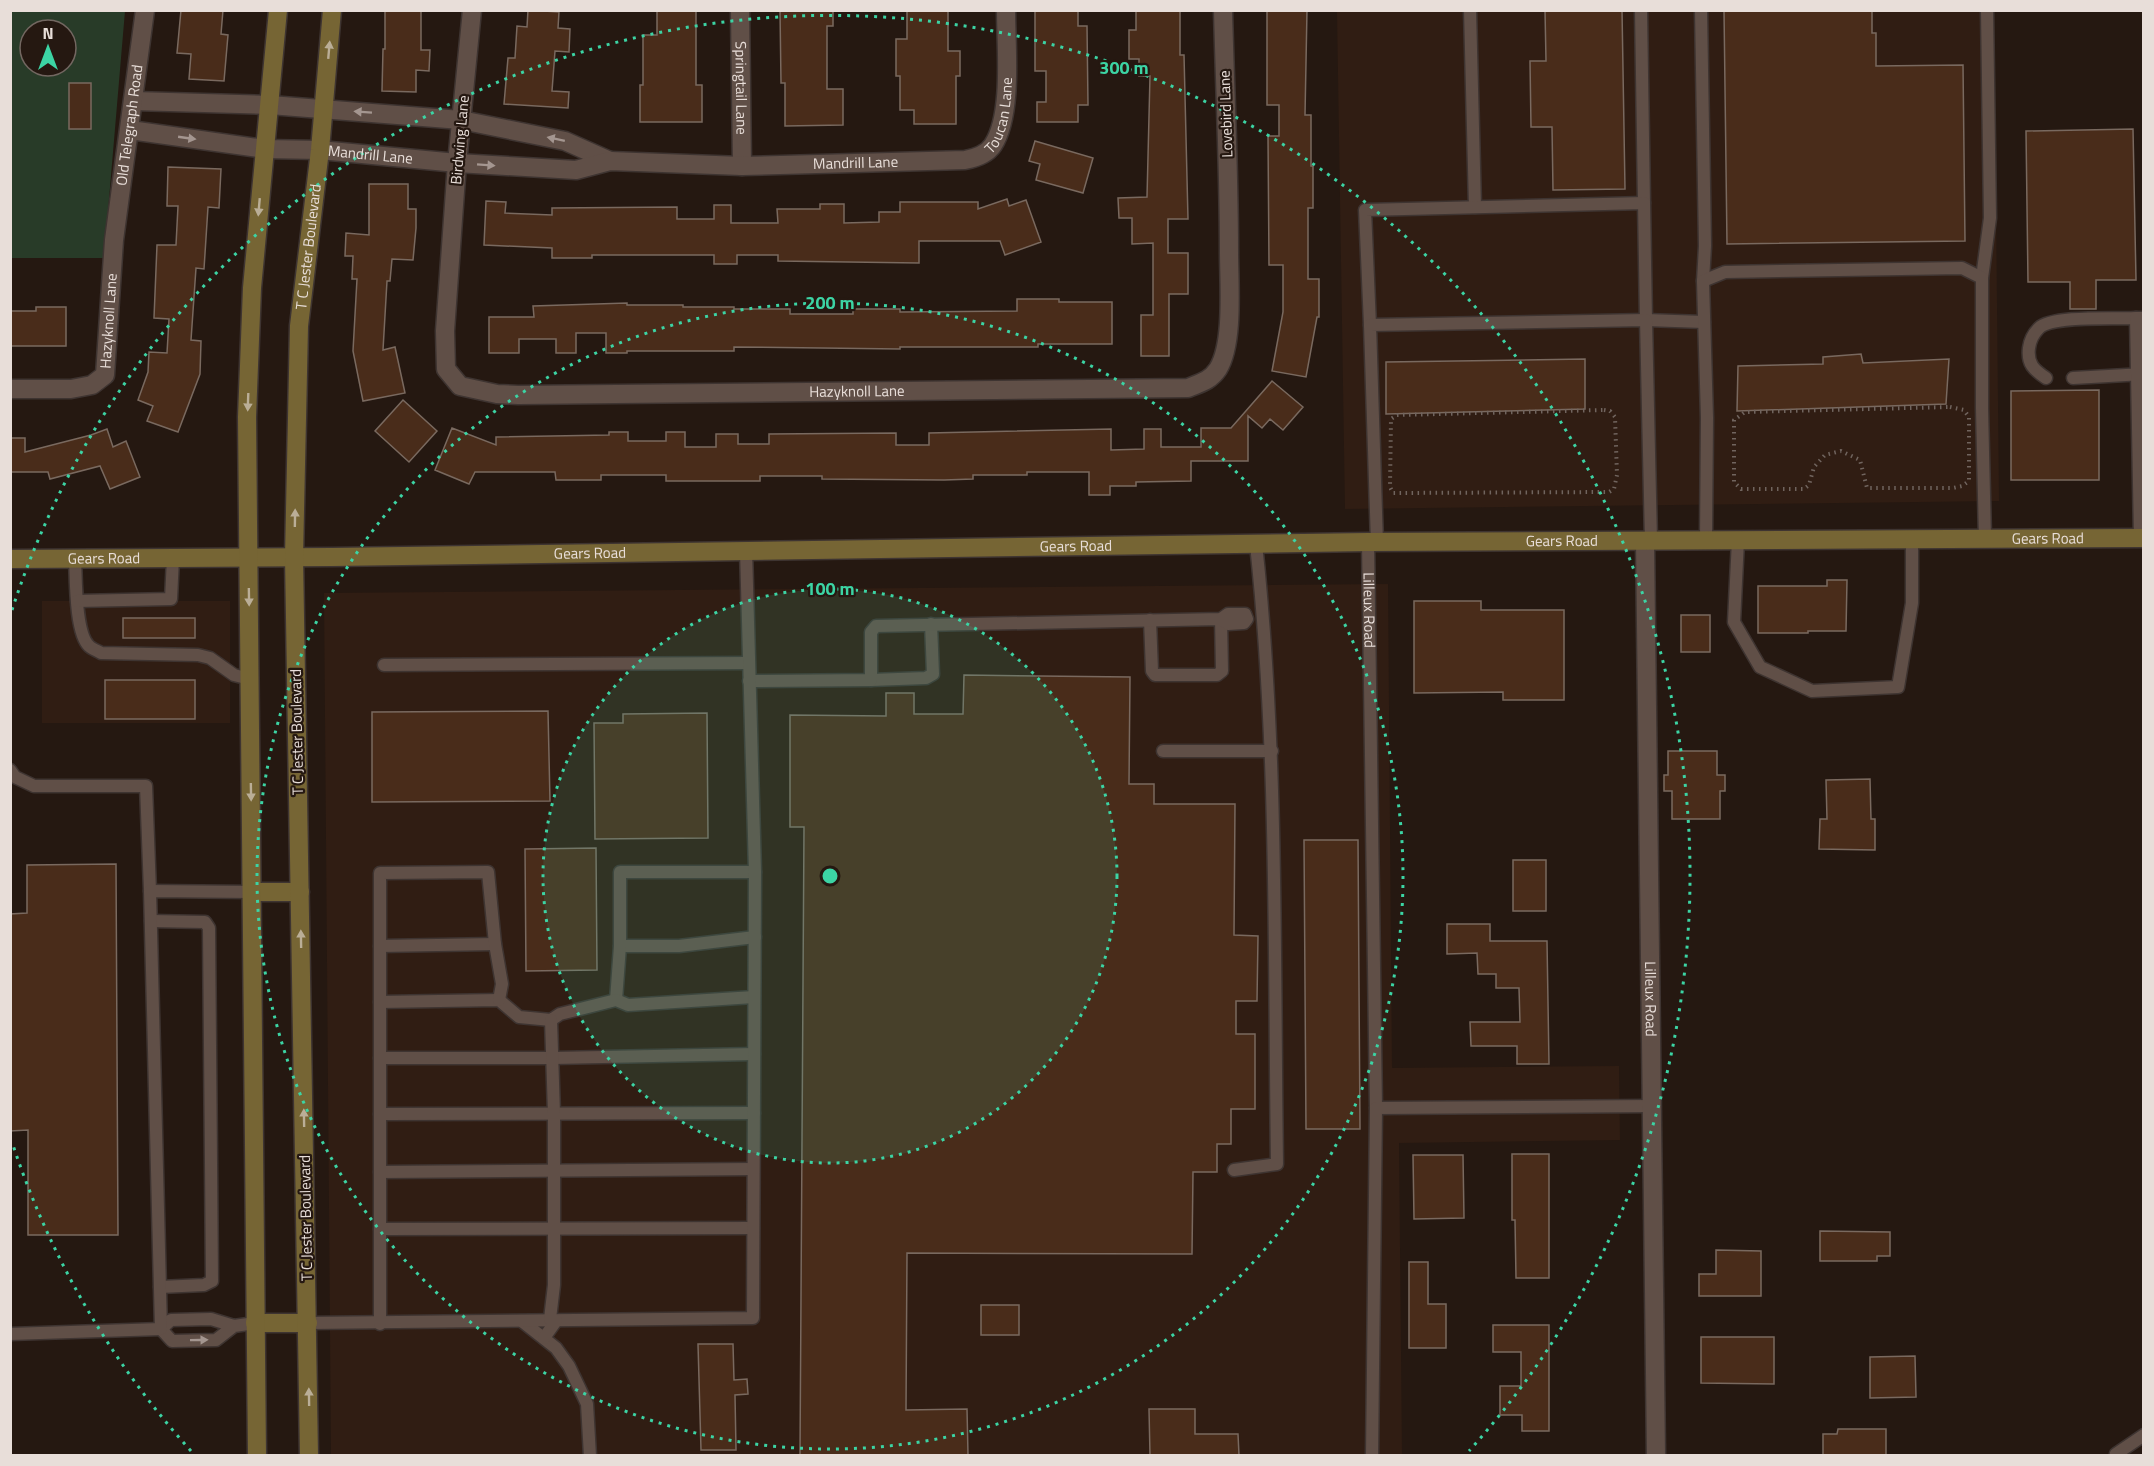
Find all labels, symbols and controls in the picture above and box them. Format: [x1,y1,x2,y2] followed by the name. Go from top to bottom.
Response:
[18,18,78,78] north arrow
[42,21,54,45] text: N
[324,41,334,60] one-way arrow
[729,41,754,135] street label: Springtail Lane
[1099,54,1149,81] text: 300 m
[109,63,149,187] street label: Old Telegraph Road
[1212,70,1239,158] street label: Lovebird Lane
[979,77,1018,159] street label: Toucan Lane
[444,94,475,186] street label: Birdwing Lane
[353,108,372,117] one-way arrow
[178,134,197,143] one-way arrow
[546,134,565,144] one-way arrow
[327,139,414,170] street label: Mandrill Lane
[813,150,898,175] street label: Mandrill Lane
[477,160,496,169] one-way arrow
[289,183,327,311] street label: T C Jester Boulevard
[255,198,264,217] one-way arrow
[93,272,123,369] street label: Hazyknoll Lane
[805,289,855,316] text: 200 m
[809,379,905,403] street label: Hazyknoll Lane
[243,392,253,411] one-way arrow
[290,509,300,528] one-way arrow
[2012,526,2084,550] street label: Gears Road
[1526,529,1598,552] street label: Gears Road
[1040,534,1112,558] street label: Gears Road
[554,541,626,565] street label: Gears Road
[68,546,140,570] street label: Gears Road
[1357,572,1381,648] street label: Lilleux Road
[805,575,855,602] text: 100 m
[244,587,254,606] one-way arrow
[284,669,309,795] street label: T C Jester Boulevard
[247,782,256,801] one-way arrow
[820,866,840,886] centre of rings
[296,929,306,948] one-way arrow
[1639,961,1663,1037] street label: Lilleux Road
[299,1109,309,1128] one-way arrow
[293,1155,318,1281] street label: T C Jester Boulevard
[190,1336,209,1345] one-way arrow
[304,1388,313,1407] one-way arrow

